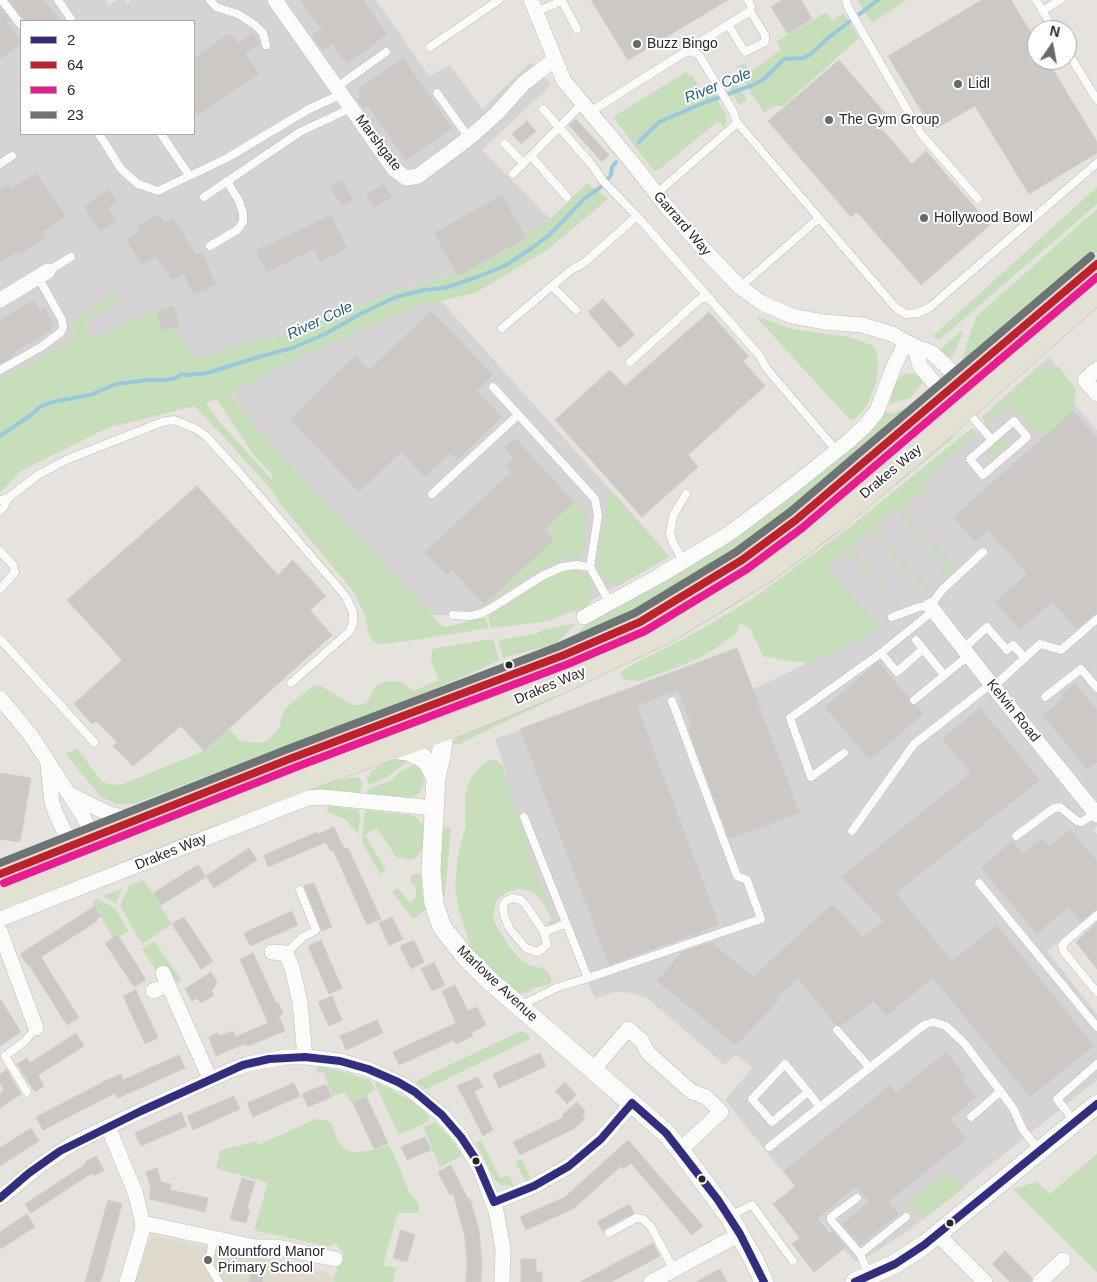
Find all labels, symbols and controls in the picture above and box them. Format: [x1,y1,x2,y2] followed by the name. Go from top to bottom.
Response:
[20,20,195,135] legend
[1027,20,1077,70] north arrow
[1048,22,1062,40] text: N
[67,31,75,48] text: 2
[647,36,718,52] place label: Buzz Bingo
[631,38,643,50] marker: Buzz Bingo
[67,56,84,73] text: 64
[682,65,754,107] water label: River Cole
[968,76,990,92] place label: Lidl
[952,78,964,90] marker: Lidl
[67,81,75,98] text: 6
[67,106,84,123] text: 23
[351,112,405,174] street label: Marshgate
[839,112,939,128] place label: The Gym Group
[823,114,835,126] marker: The Gym Group
[650,188,714,260] street label: Garrard Way
[934,210,1033,226] place label: Hollywood Bowl
[918,212,930,224] marker: Hollywood Bowl
[284,298,356,344] water label: River Cole
[857,441,925,503] street label: Drakes Way
[504,660,514,670] unlabelled marker
[512,663,588,709] street label: Drakes Way
[983,676,1043,746] street label: Kelvin Road
[133,830,209,874] street label: Drakes Way
[453,942,541,1026] street label: Marlowe Avenue
[471,1156,481,1166] unlabelled marker
[697,1174,707,1184] unlabelled marker
[945,1218,955,1228] unlabelled marker
[218,1244,325,1276] place label: Mountford Manor Primary School
[202,1254,214,1266] marker: Mountford Manor Primary School

